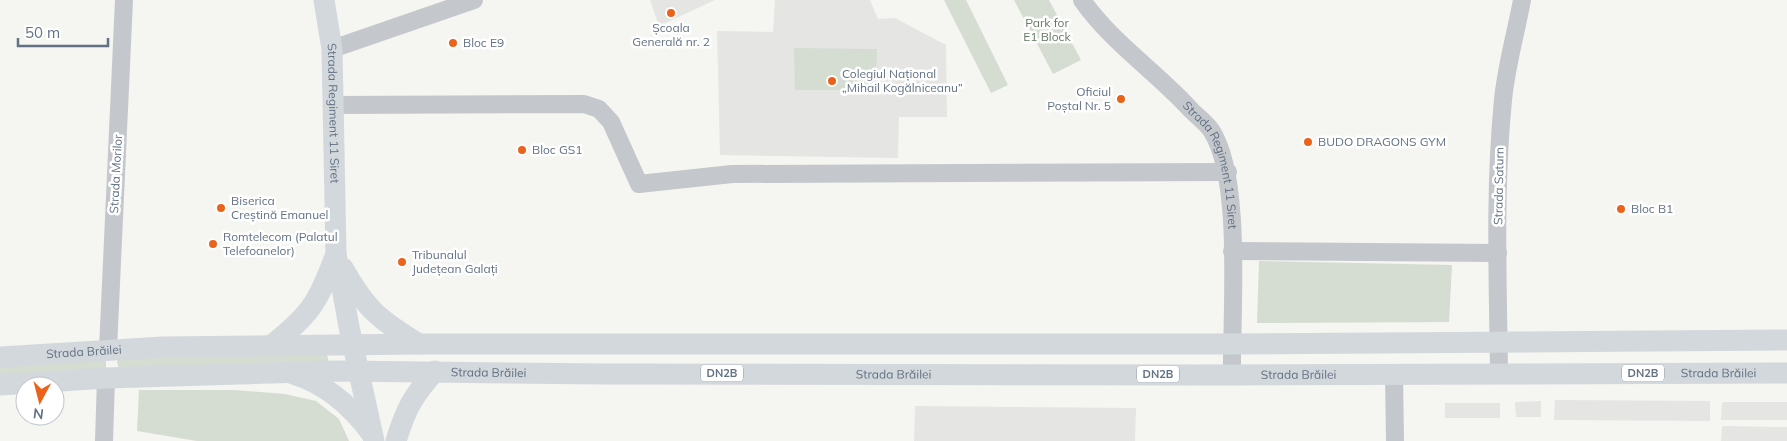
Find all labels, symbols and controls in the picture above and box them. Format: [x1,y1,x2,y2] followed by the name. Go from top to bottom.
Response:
[665,7,677,19] marker: Școala Generală nr. 2
[18,15,108,47] scale bar
[1023,15,1072,44] park label: Park for E1 Block
[632,20,710,49] place label: Școala Generală nr. 2
[25,23,60,42] text: 50 m
[463,35,504,50] place label: Bloc E9
[447,37,459,49] marker: Bloc E9
[324,42,343,183] street label: Strada Regiment 11 Siret
[842,66,963,95] place label: Colegiul Național „Mihail Kogălniceanu”
[826,75,838,87] marker: Colegiul Național „Mihail Kogălniceanu”
[1047,84,1111,114] place label: Oficiul Poștal Nr. 5
[1115,93,1127,105] marker: Oficiul Poștal Nr. 5
[1180,98,1240,229] street label: Strada Regiment 11 Siret
[106,133,125,214] street label: Strada Morilor
[1318,134,1446,149] place label: BUDO DRAGONS GYM
[1302,136,1314,148] marker: BUDO DRAGONS GYM
[532,142,582,157] place label: Bloc GS1
[516,144,528,156] marker: Bloc GS1
[1490,147,1507,225] street label: Strada Saturn
[231,193,328,223] place label: Biserica Creștină Emanuel
[1631,201,1673,216] place label: Bloc B1
[215,202,227,214] marker: Biserica Creștină Emanuel
[1615,203,1627,215] marker: Bloc B1
[223,229,338,258] place label: Romtelecom (Palatul Telefoanelor)
[207,238,219,250] marker: Romtelecom (Palatul Telefoanelor)
[412,247,498,277] place label: Tribunalul Județean Galați
[396,256,408,268] marker: Tribunalul Județean Galați
[46,342,122,361] street label: Strada Brăilei
[451,364,527,380] street label: Strada Brăilei
[701,364,743,382] road number: DN2B
[1622,364,1664,382] road number: DN2B
[1681,365,1757,380] street label: Strada Brăilei
[856,366,932,382] street label: Strada Brăilei
[1137,366,1179,382] road number: DN2B
[1261,367,1337,382] street label: Strada Brăilei
[15,376,65,426] north arrow
[32,404,45,423] text: N

